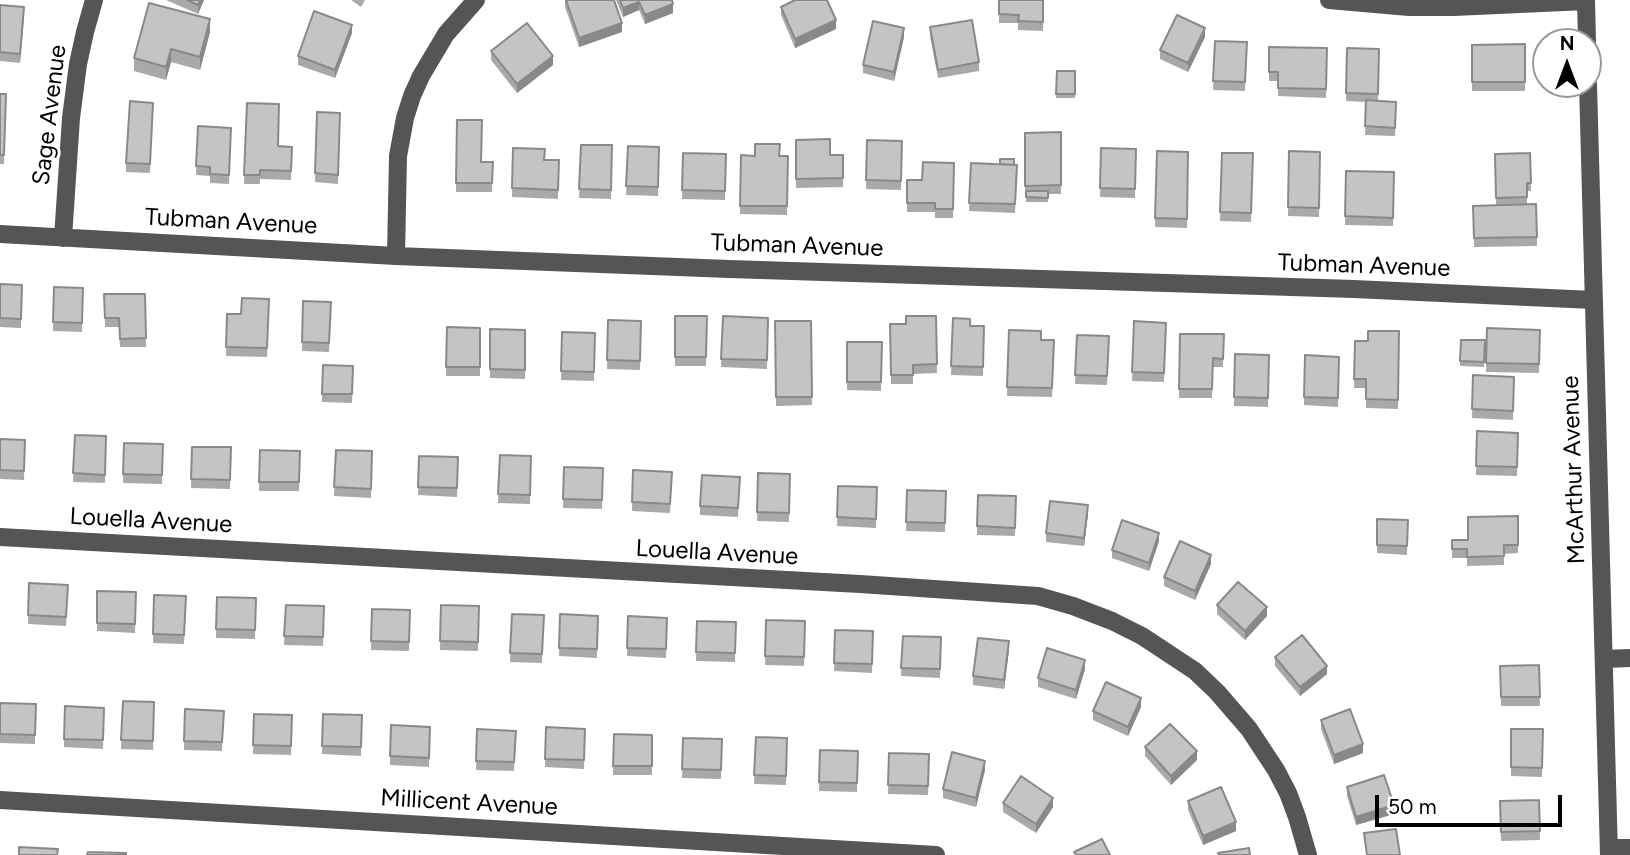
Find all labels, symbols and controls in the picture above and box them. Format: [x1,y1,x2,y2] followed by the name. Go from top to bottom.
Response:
[1532,28,1602,98] north arrow
[1560,32,1574,55] text: N
[27,43,73,187] street label: Sage Avenue
[144,203,318,241] street label: Tubman Avenue
[710,229,884,263] street label: Tubman Avenue
[1277,249,1451,283] street label: Tubman Avenue
[1556,375,1592,565] street label: McArthur Avenue
[69,502,233,540] street label: Louella Avenue
[635,534,799,572] street label: Louella Avenue
[1378,782,1565,826] scale bar
[380,784,558,822] street label: Millicent Avenue
[1388,794,1437,819] text: 50 m

